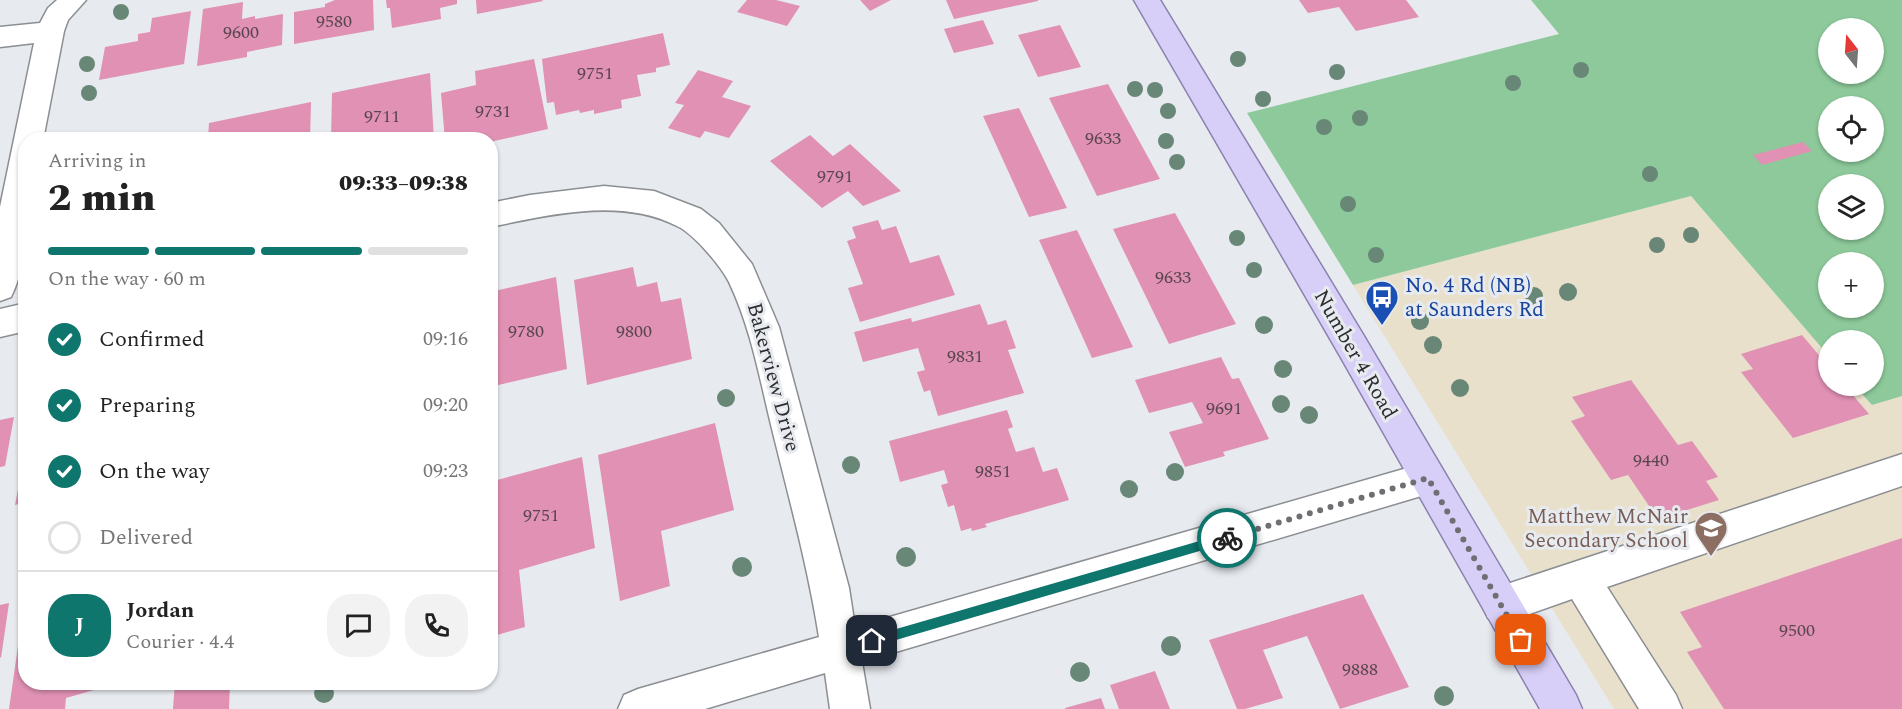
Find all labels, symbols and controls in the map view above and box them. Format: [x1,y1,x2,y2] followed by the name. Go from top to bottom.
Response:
[316,8,352,35] house number: 9580
[1818,18,1884,84] north arrow
[1818,18,1884,396] map controls
[223,19,259,46] house number: 9600
[577,60,613,87] house number: 9751
[1818,96,1884,162] button: locate
[475,98,511,125] house number: 9731
[364,103,400,130] house number: 9711
[1085,125,1121,152] house number: 9633
[48,146,146,176] text: Arriving in
[817,163,853,190] house number: 9791
[339,167,468,200] text: 09:33–09:38
[48,169,156,228] text: 2 min
[1818,174,1884,240] button: layers
[1818,252,1884,318] button: +
[48,264,206,294] text: On the way · 60 m
[1155,264,1191,291] house number: 9633
[1405,270,1544,326] place label: No. 4 Rd (NB) at Saunders Rd
[1364,279,1400,326] bus stop icon: No. 4 Rd (NB) at Saunders Rd
[1305,284,1405,425] street label: Number 4 Road
[738,299,808,455] street label: Bakerview Drive
[508,318,544,345] house number: 9780
[616,318,652,345] house number: 9800
[48,323,81,356] icon: check
[99,323,205,356] text: Confirmed
[423,324,468,354] text: 09:16
[1818,330,1884,396] button: −
[947,343,983,370] house number: 9831
[48,389,81,422] icon: check
[99,389,196,422] text: Preparing
[423,390,468,420] text: 09:20
[1206,395,1242,422] house number: 9691
[1633,447,1669,474] house number: 9440
[48,455,81,488] icon: check
[99,455,210,488] text: On the way
[423,456,468,486] text: 09:23
[975,458,1011,485] house number: 9851
[1524,501,1688,557] place label: Matthew McNair Secondary School
[523,502,559,529] house number: 9751
[1197,508,1257,568] courier
[1693,510,1729,557] school or university icon: Matthew McNair Secondary School
[99,521,193,554] text: Delivered
[1211,522,1244,555] icon: bike
[126,594,194,627] text: Jordan
[327,594,390,657] button: chat
[405,594,468,657] button: phone
[75,609,84,642] text: J
[1495,614,1546,665] pin
[846,615,897,666] pin
[1779,617,1815,644] house number: 9500
[1504,623,1537,656] icon: bag
[855,624,888,657] icon: home
[126,627,234,657] text: Courier · 4.4
[1342,656,1378,683] house number: 9888

